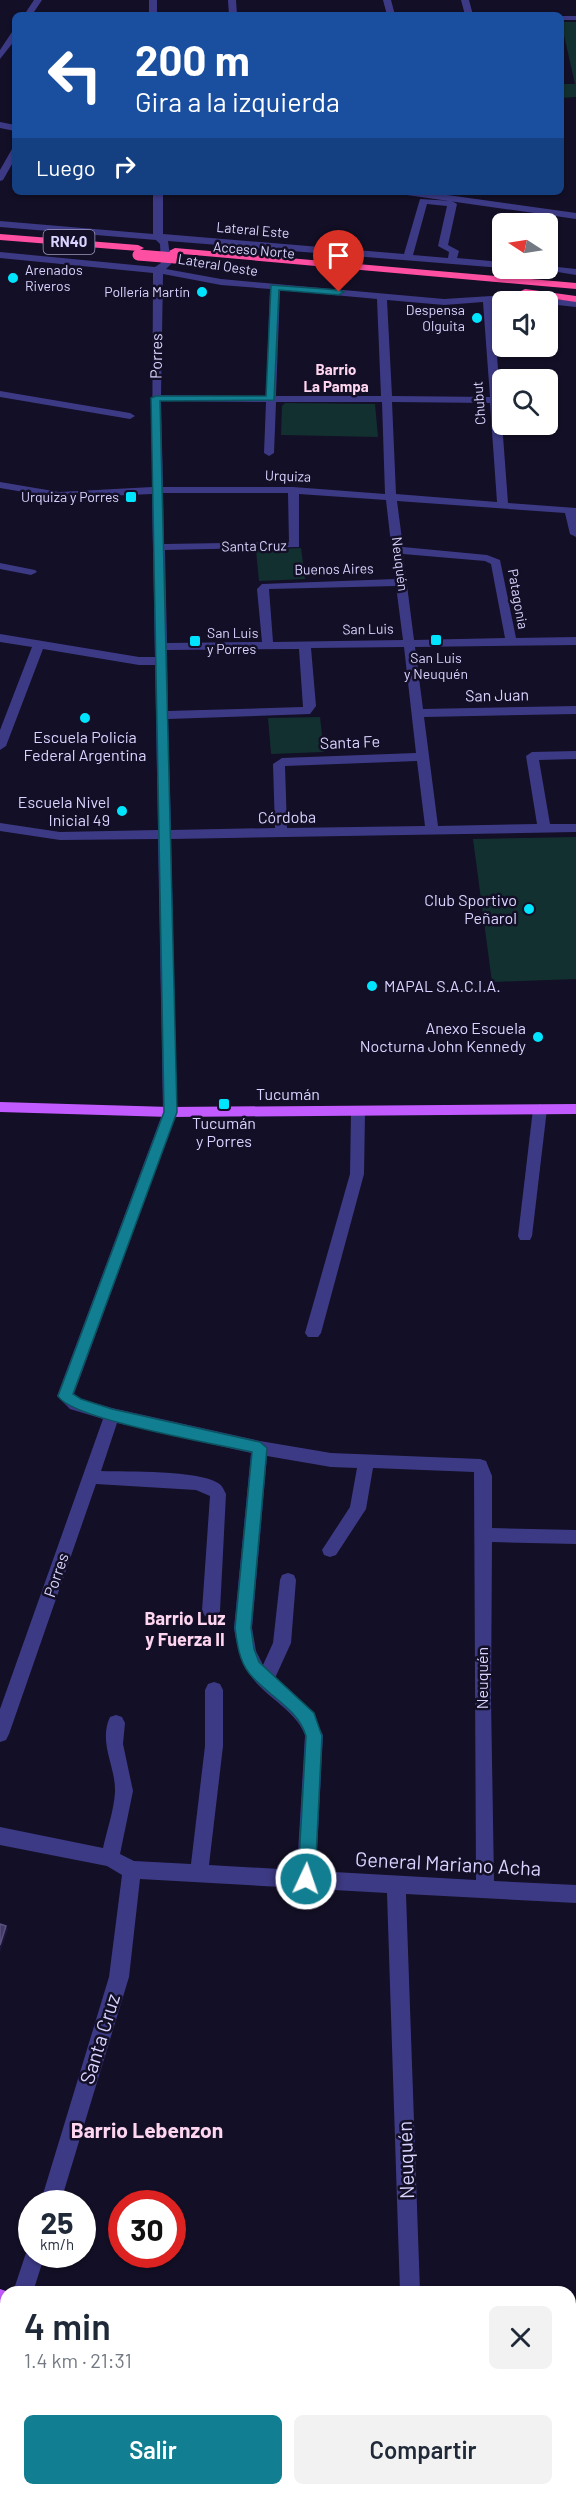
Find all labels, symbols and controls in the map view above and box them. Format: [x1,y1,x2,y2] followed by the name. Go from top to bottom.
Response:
[135,34,250,84] text: 200 m
[36,36,114,114] icon: left
[135,85,340,117] text: Gira a la izquierda
[108,150,141,183] icon: right
[36,154,96,180] text: Luego
[492,213,558,279] north arrow
[492,213,558,435] map controls
[216,218,290,241] street label: Lateral Este
[44,230,94,254] road number: RN40
[313,230,364,292] pin
[212,237,296,262] street label: Acceso Norte
[322,239,355,272] icon: arrive
[177,250,259,279] street label: Lateral Oeste
[25,261,83,294] place label: Arenados Riveros
[6,271,20,285] marker: Arenados Riveros
[104,283,190,300] place label: Pollería Martín
[195,285,209,299] marker: Pollería Martín
[492,291,558,357] button: sound
[406,301,465,334] place label: Despensa Olguita
[470,311,484,325] marker: Despensa Olguita
[146,333,165,379] street label: Porres
[303,360,369,395] district label: Barrio La Pampa
[492,369,558,435] button: search
[468,381,489,425] street label: Chubut
[265,466,311,485] street label: Urquiza
[21,488,119,505] place label: Urquiza y Porres
[124,490,138,504] marker: Urquiza y Porres
[221,536,287,555] street label: Santa Cruz
[389,536,412,592] street label: Neuquén
[294,559,374,578] street label: Buenos Aires
[505,567,532,630] street label: Patagonia
[342,620,394,637] street label: San Luis
[207,624,259,657] place label: San Luis y Porres
[429,633,443,647] marker: San Luis y Neuquén
[188,634,202,648] marker: San Luis y Porres
[404,649,468,682] place label: San Luis y Neuquén
[465,684,529,705] street label: San Juan
[78,711,92,725] marker: Escuela Policía Federal Argentina
[24,727,146,764] place label: Escuela Policía Federal Argentina
[320,731,380,752] street label: Santa Fe
[18,792,110,829] place label: Escuela Nivel Inicial 49
[115,804,129,818] marker: Escuela Nivel Inicial 49
[258,806,316,827] street label: Córdoba
[424,890,517,927] place label: Club Sportivo Peñarol
[522,902,536,916] marker: Club Sportivo Peñarol
[384,976,501,995] place label: MAPAL S.A.C.I.A.
[365,979,379,993] marker: MAPAL S.A.C.I.A.
[360,1018,527,1055] place label: Anexo Escuela Nocturna John Kennedy
[531,1030,545,1044] marker: Anexo Escuela Nocturna John Kennedy
[256,1084,320,1103] street label: Tucumán
[217,1097,231,1111] marker: Tucumán y Porres
[192,1113,256,1150] place label: Tucumán y Porres
[39,1550,72,1599] street label: Porres
[145,1607,226,1650] district label: Barrio Luz y Fuerza II
[472,1647,491,1709] street label: Neuquén
[354,1846,542,1880] street label: General Mariano Acha
[274,1847,338,1911] position arrow
[74,1991,124,2087] street label: Santa Cruz
[71,2117,223,2142] district label: Barrio Lebenzon
[392,2121,418,2199] street label: Neuquén
[108,2190,186,2268] speed limit sign: 30
[41,2204,73,2240] text: 25
[40,2235,74,2253] text: km/h
[24,2304,111,2347] text: 4 min
[489,2306,552,2369] button: close
[24,2348,132,2372] text: 1.4 km · 21:31
[24,2415,282,2484] button: Salir
[294,2415,552,2484] button: Compartir

